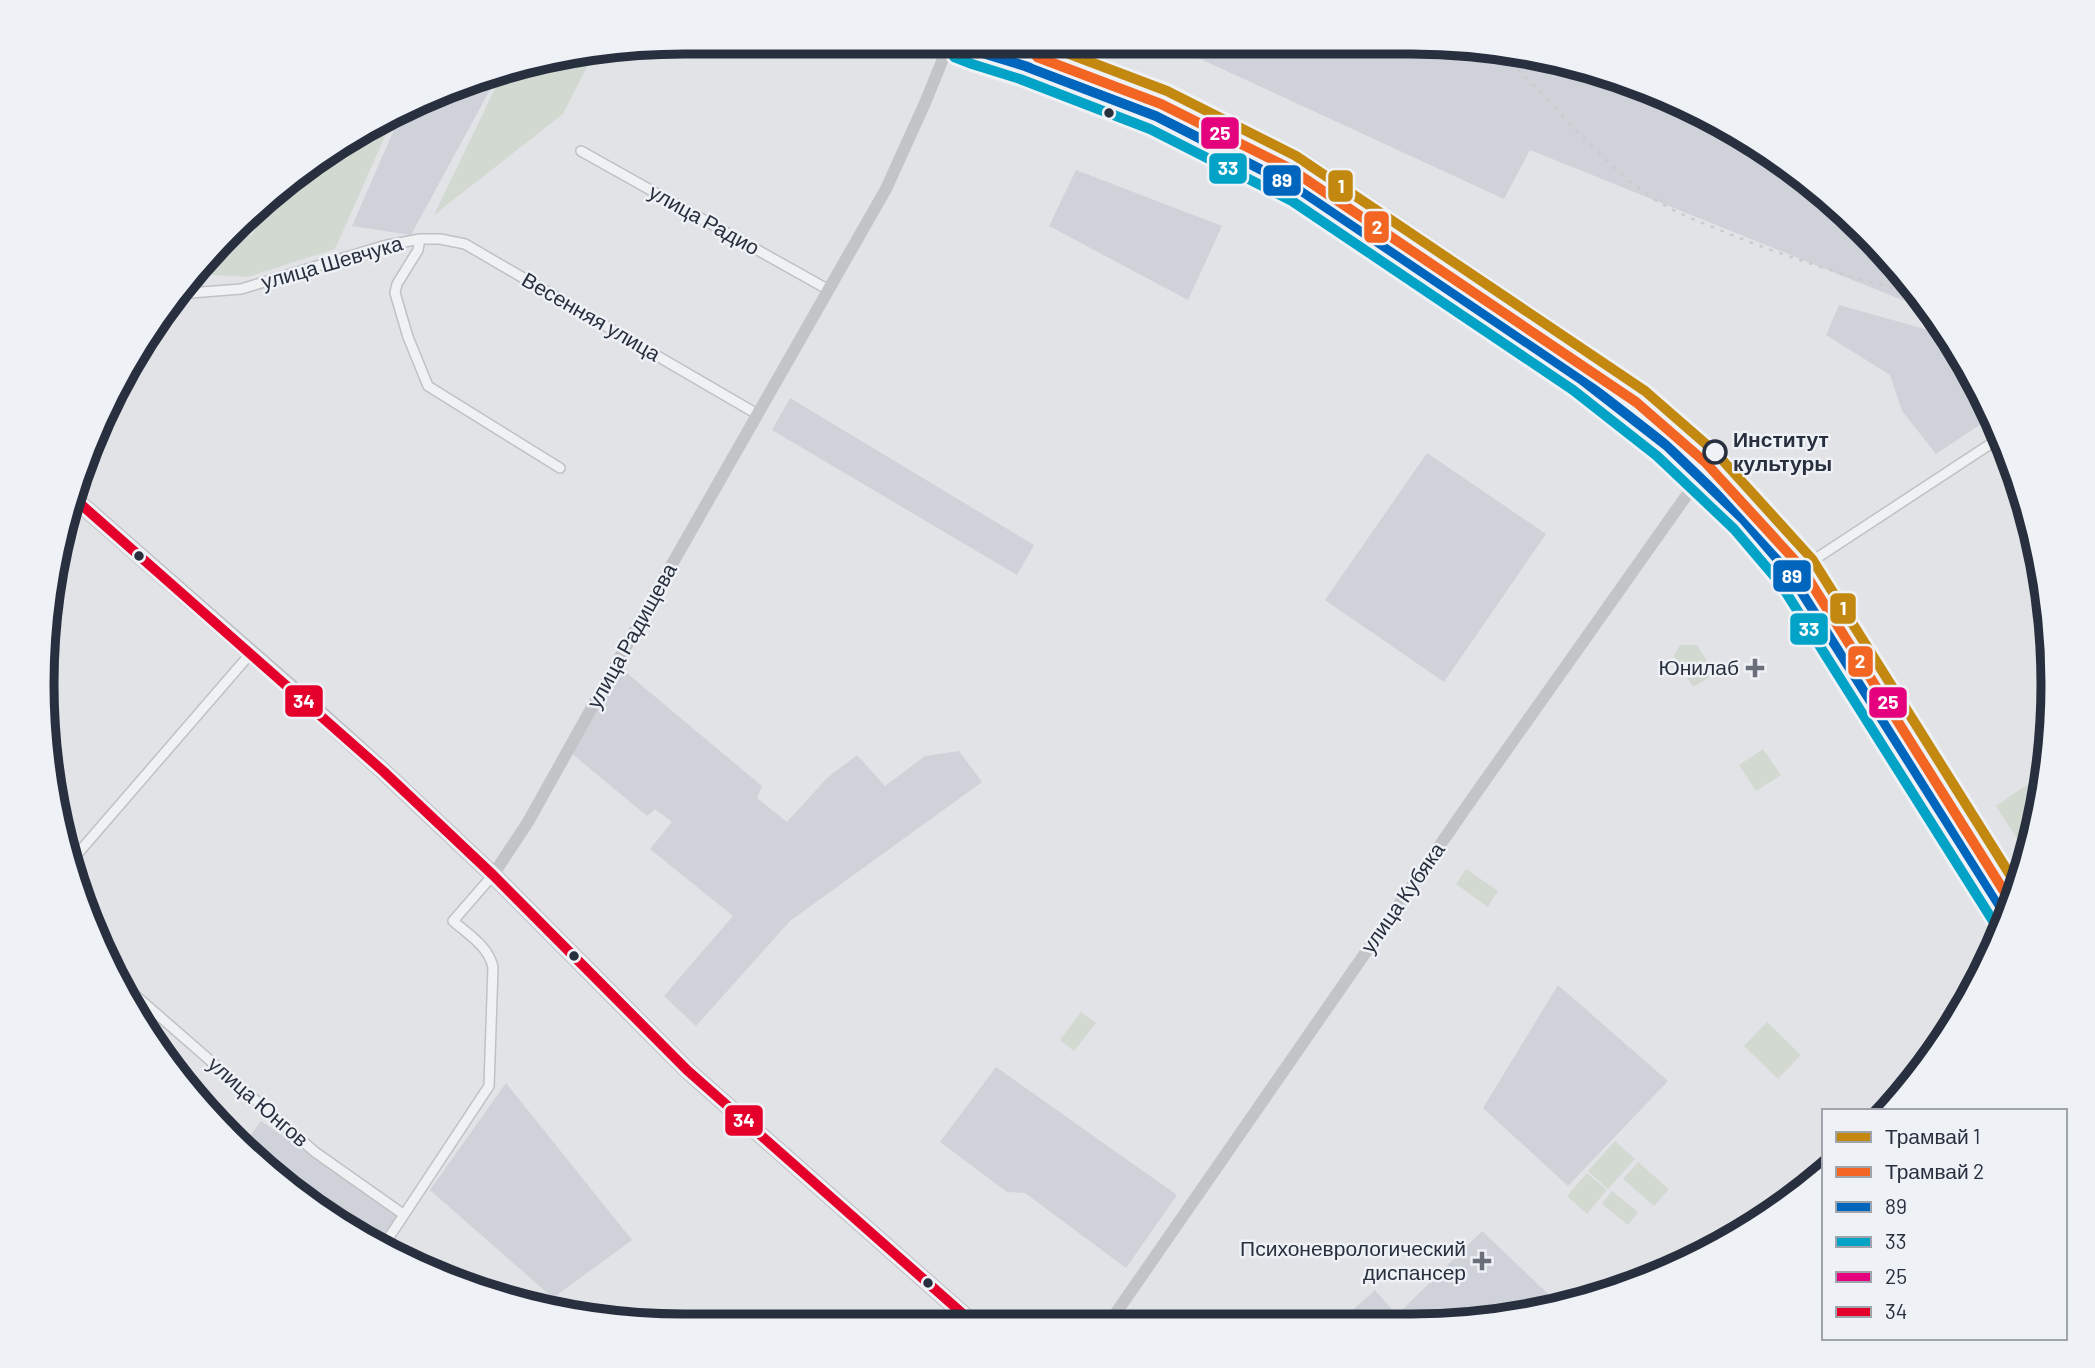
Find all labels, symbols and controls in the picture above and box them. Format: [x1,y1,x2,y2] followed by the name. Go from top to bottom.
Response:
[1102,106,1116,120] unlabelled marker
[1200,116,1240,150] line badge: 25
[1210,121,1230,144] text: 25
[1208,152,1248,185] line badge: 33
[1218,156,1238,179] text: 33
[1262,164,1302,197] line badge: 89
[1272,168,1292,191] text: 89
[1327,169,1354,203] line badge: 1
[1338,174,1344,197] text: 1
[645,178,764,259] street label: улица Радио
[1363,210,1390,244] line badge: 2
[1372,215,1382,238] text: 2
[258,229,405,294] street label: улица Шевчука
[518,266,666,366] street label: Весенняя улица
[1733,426,1832,475] place label: Институт культуры
[1703,440,1727,464] marker: Институт культуры
[132,549,146,563] unlabelled marker
[580,558,681,712] street label: улица Радищева
[1772,559,1812,593] line badge: 89
[1782,564,1802,587] text: 89
[1829,592,1857,625] line badge: 1
[1840,596,1846,619] text: 1
[1789,612,1829,646] line badge: 33
[1799,617,1819,640] text: 33
[1847,645,1874,678] line badge: 2
[1855,649,1865,672] text: 2
[1658,654,1739,679] place label: Юнилаб
[1745,658,1765,678] marker: Юнилаб
[284,684,324,718] line badge: 34
[1868,686,1908,719] line badge: 25
[293,689,315,712] text: 34
[1878,690,1898,713] text: 25
[1354,837,1449,957] street label: улица Кубяка
[567,949,581,963] unlabelled marker
[204,1051,314,1151] street label: улица Юнгов
[724,1104,764,1137] line badge: 34
[733,1108,755,1131] text: 34
[1822,1109,2067,1340] legend
[1885,1123,1980,1148] text: Трамвай 1
[1885,1158,1984,1183] text: Трамвай 2
[1885,1193,1907,1218] text: 89
[1885,1228,1907,1253] text: 33
[1240,1235,1466,1284] place label: Психоневрологический диспансер
[1472,1251,1492,1271] marker: Психоневрологический диспансер
[1885,1263,1907,1288] text: 25
[921,1276,935,1290] unlabelled marker
[1885,1298,1907,1323] text: 34

